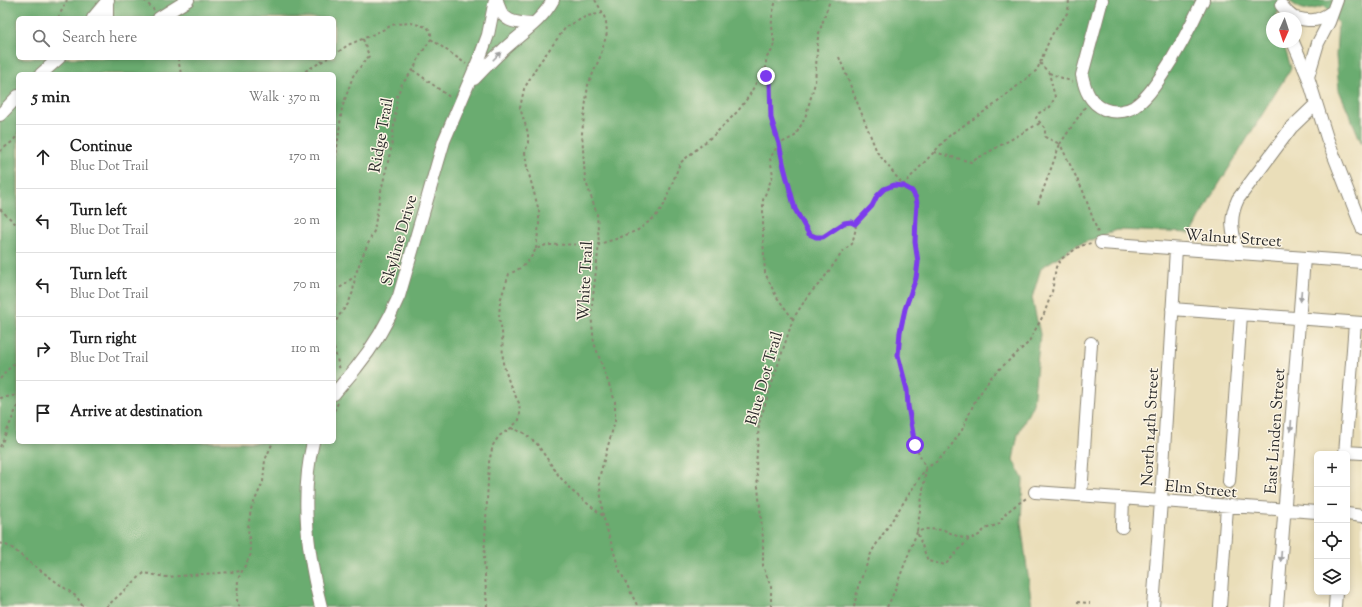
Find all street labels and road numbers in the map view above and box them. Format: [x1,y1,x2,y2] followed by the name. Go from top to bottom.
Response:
[365,96,400,175] street label: Ridge Trail
[376,193,424,289] street label: Skyline Drive
[1183,225,1283,254] street label: Walnut Street
[573,240,600,322] street label: White Trail
[741,328,790,428] street label: Blue Dot Trail
[1137,367,1166,487] street label: North 14th Street
[1261,367,1292,495] street label: East Linden Street
[1164,476,1238,505] street label: Elm Street

